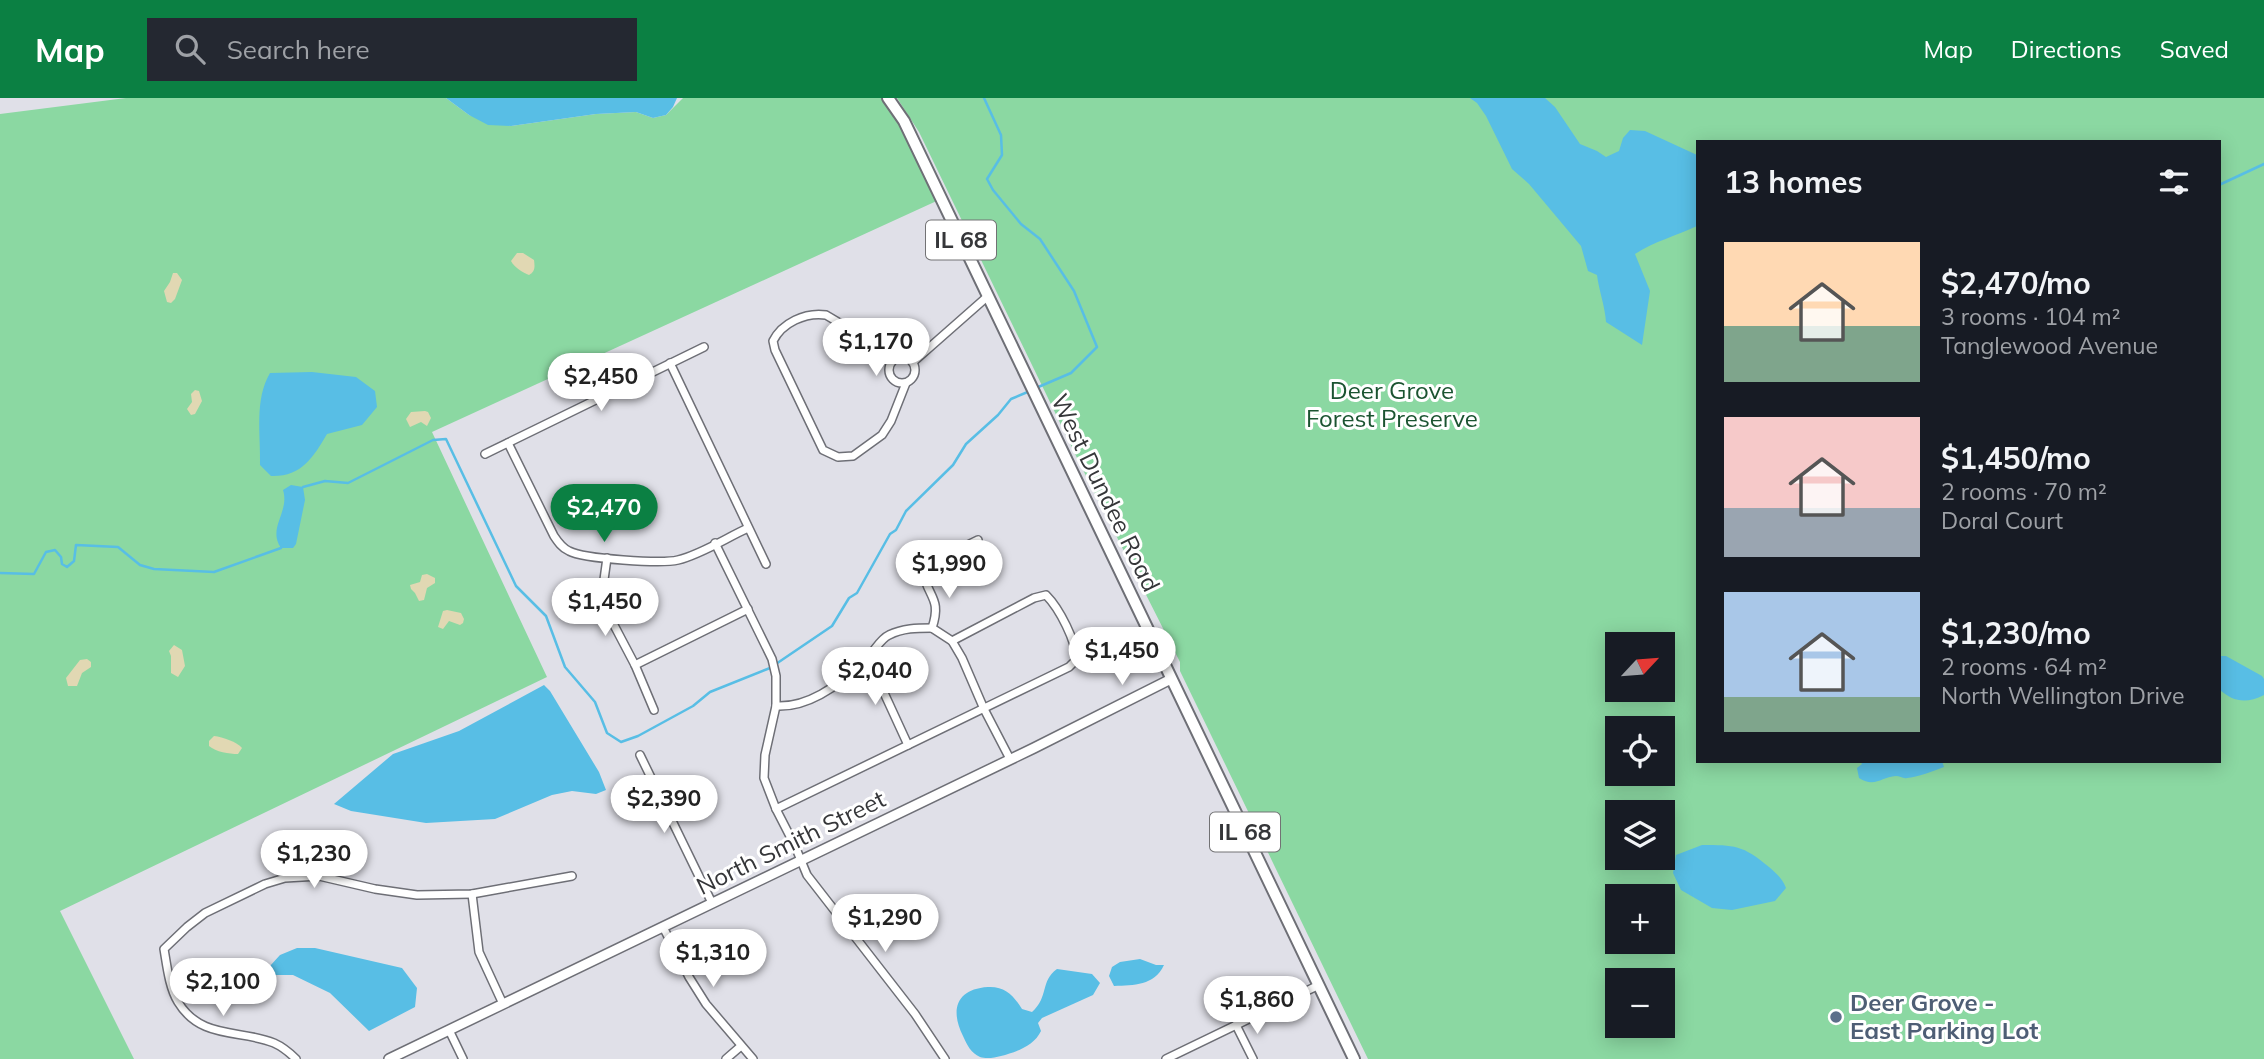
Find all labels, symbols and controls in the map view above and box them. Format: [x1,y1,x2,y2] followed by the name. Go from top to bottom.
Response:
[147,18,637,81] search box
[35,29,105,70] text: Map
[171,30,209,68] icon: search
[227,33,370,66] text: Search here
[1923,34,1973,64] text: Map
[2011,34,2122,64] text: Directions
[2160,34,2229,64] text: Saved
[1724,163,1863,201] text: 13 homes
[2155,163,2193,201] icon: filters
[926,220,996,260] road number: IL 68
[1941,264,2091,302] text: $2,470/mo
[1780,270,1864,354] icon: home
[1941,302,2121,331] text: 3 rooms · 104 m²
[819,318,933,378] pin: $1,170
[839,326,913,355] text: $1,170
[1941,331,2158,360] text: Tanglewood Avenue
[544,354,658,413] pin: $2,450
[564,361,638,390] text: $2,450
[1306,375,1478,433] park label: Deer Grove Forest Preserve
[1045,389,1167,596] street label: West Dundee Road
[1941,439,2091,477] text: $1,450/mo
[1780,445,1864,529] icon: home
[1941,477,2107,506] text: 2 rooms · 70 m²
[547,484,661,544] pin: $2,470
[567,492,641,521] text: $2,470
[1941,506,2063,535] text: Doral Court
[892,540,1006,600] pin: $1,990
[912,548,986,577] text: $1,990
[548,578,662,638] pin: $1,450
[568,586,642,615] text: $1,450
[1941,614,2091,652] text: $1,230/mo
[1780,620,1864,704] icon: home
[1065,628,1179,687] pin: $1,450
[1605,632,1675,702] north arrow
[1605,632,1675,1038] map controls
[1085,635,1159,664] text: $1,450
[818,648,932,707] pin: $2,040
[1941,652,2107,681] text: 2 rooms · 64 m²
[838,655,912,684] text: $2,040
[1941,681,2184,710] text: North Wellington Drive
[1605,716,1675,786] button: locate
[607,776,721,835] pin: $2,390
[627,783,701,812] text: $2,390
[691,783,890,901] street label: North Smith Street
[1605,800,1675,870] button: layers
[1210,812,1280,852] road number: IL 68
[257,830,371,890] pin: $1,230
[277,838,351,867] text: $1,230
[1605,884,1675,954] button: +
[828,894,942,954] pin: $1,290
[848,902,922,931] text: $1,290
[656,930,770,989] pin: $1,310
[676,937,750,966] text: $1,310
[166,958,280,1018] pin: $2,100
[186,966,260,995] text: $2,100
[1605,968,1675,1038] button: −
[1200,976,1314,1036] pin: $1,860
[1220,984,1294,1013] text: $1,860
[1850,987,2038,1045] place label: Deer Grove - East Parking Lot
[1828,1009,1844,1025] marker: Deer Grove - East Parking Lot

